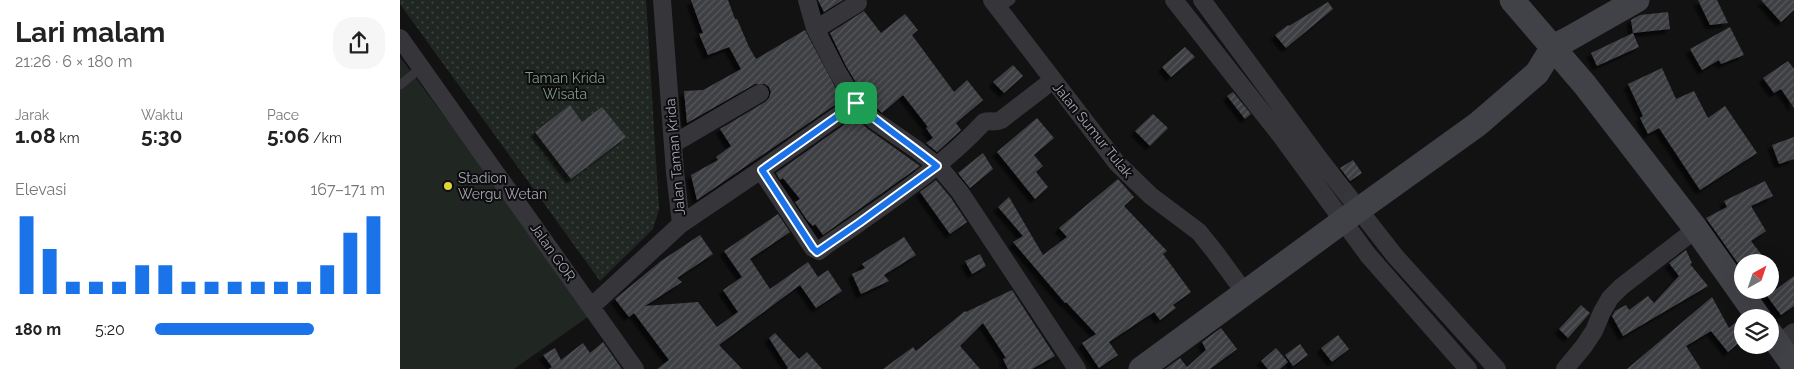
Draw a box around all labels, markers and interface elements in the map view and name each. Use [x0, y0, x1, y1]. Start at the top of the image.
text: Lari malam [15, 16, 165, 49]
button: share [333, 17, 385, 69]
text: 21:26 · 6 × 180 m [15, 52, 132, 71]
park label: Taman Krida Wisata [525, 70, 605, 102]
street label: Jalan Sumur Tulak [1050, 79, 1137, 181]
pin [835, 82, 877, 124]
icon: arrive [842, 89, 870, 117]
street label: Jalan Taman Krida [662, 98, 688, 216]
text: Jarak [15, 107, 49, 123]
text: Waktu [141, 107, 183, 123]
text: Pace [267, 107, 299, 123]
text: 1.08 [15, 123, 56, 148]
text: 5:30 [141, 123, 182, 148]
text: 5:06 [267, 123, 309, 148]
text: km [56, 130, 80, 146]
text: /km [309, 130, 342, 146]
place label: Stadion Wergu Wetan [458, 170, 547, 202]
text: Elevasi [15, 180, 67, 199]
text: 167–171 m [310, 180, 385, 199]
marker: Stadion Wergu Wetan [442, 180, 454, 192]
street label: Jalan GOR [527, 220, 579, 284]
north arrow [1734, 254, 1779, 299]
map controls [1734, 254, 1779, 354]
button: layers [1734, 309, 1779, 354]
text: 180 m [15, 320, 61, 339]
text: 5:20 [95, 320, 125, 339]

